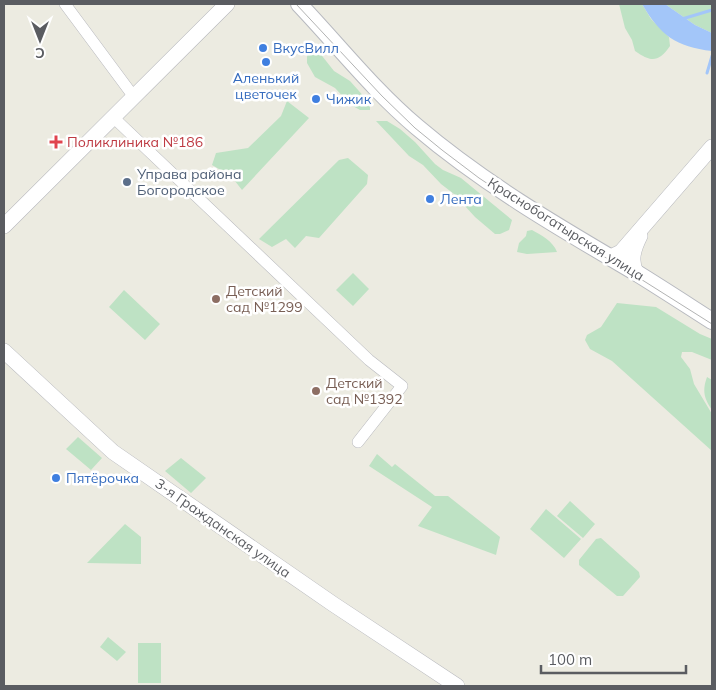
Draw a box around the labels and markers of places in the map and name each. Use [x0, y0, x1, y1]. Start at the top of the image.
place label: ВкусВилл [273, 39, 339, 57]
marker: ВкусВилл [257, 42, 269, 54]
marker: Аленький цветочек [260, 56, 272, 68]
place label: Аленький цветочек [233, 69, 299, 103]
place label: Чижик [326, 90, 372, 108]
marker: Чижик [310, 93, 322, 105]
place label: Поликлиника №186 [67, 133, 203, 151]
marker: Поликлиника №186 [49, 135, 63, 149]
place label: Управа района Богородское [136, 165, 241, 199]
marker: Управа района Богородское [121, 176, 133, 188]
place label: Лента [440, 190, 482, 208]
marker: Лента [424, 193, 436, 205]
place label: Детский сад №1299 [226, 282, 303, 316]
marker: Детский сад №1299 [210, 293, 222, 305]
place label: Детский сад №1392 [326, 374, 403, 408]
marker: Детский сад №1392 [310, 385, 322, 397]
place label: Пятёрочка [66, 469, 139, 487]
marker: Пятёрочка [50, 472, 62, 484]

